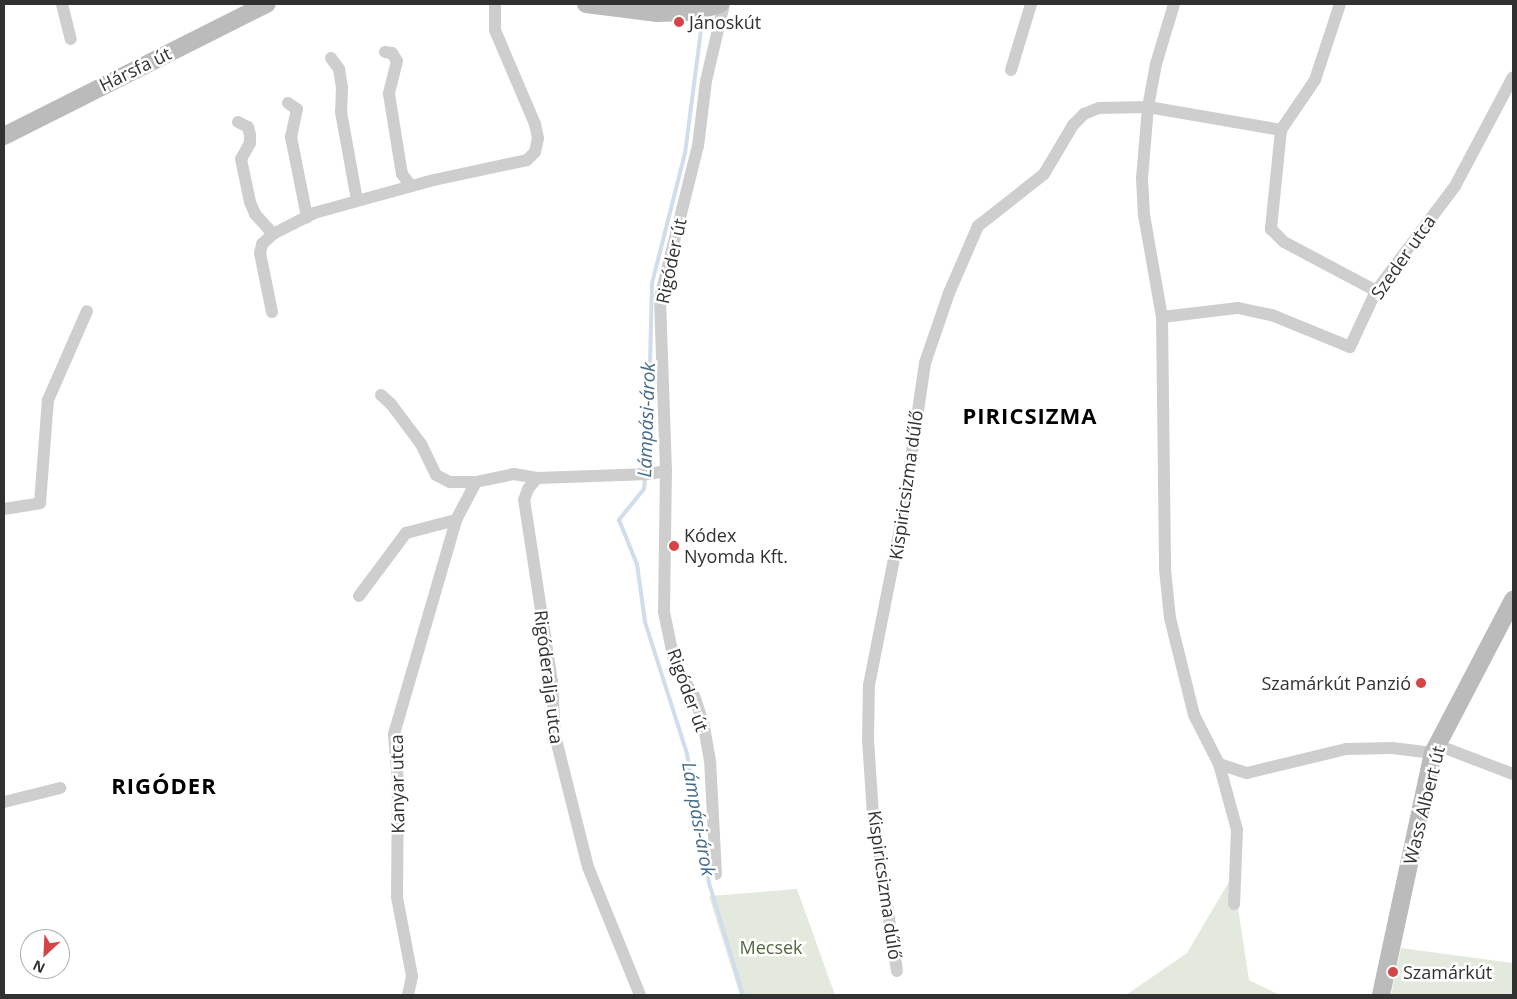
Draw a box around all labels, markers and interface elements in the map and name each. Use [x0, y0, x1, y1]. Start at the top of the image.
place label: Jánoskút [689, 11, 761, 33]
marker: Jánoskút [673, 16, 685, 28]
street label: Hársfa út [95, 42, 175, 96]
street label: Szeder utca [1366, 211, 1440, 303]
street label: Rigóder út [651, 216, 691, 306]
water label: Lámpási-árok [634, 362, 660, 478]
district label: PIRICSIZMA [961, 403, 1099, 429]
street label: Kispiricsizma dűlő [885, 409, 927, 561]
place label: Kódex Nyomda Kft. [684, 525, 788, 568]
marker: Kódex Nyomda Kft. [668, 540, 680, 552]
street label: Rigóderalja utca [530, 609, 568, 745]
street label: Rigóder út [663, 645, 713, 735]
place label: Szamárkút Panzió [1261, 672, 1411, 694]
marker: Szamárkút Panzió [1415, 677, 1427, 689]
street label: Kanyar utca [385, 734, 409, 834]
street label: Wass Albert út [1399, 743, 1449, 867]
water label: Lámpási-árok [677, 760, 719, 878]
district label: RIGÓDER [110, 773, 218, 799]
street label: Kispiricsizma dűlő [864, 809, 906, 961]
north arrow [20, 929, 70, 979]
park label: Mecsek [739, 936, 803, 958]
text: N [30, 956, 48, 978]
place label: Szamárkút [1403, 961, 1492, 983]
marker: Szamárkút [1387, 966, 1399, 978]

